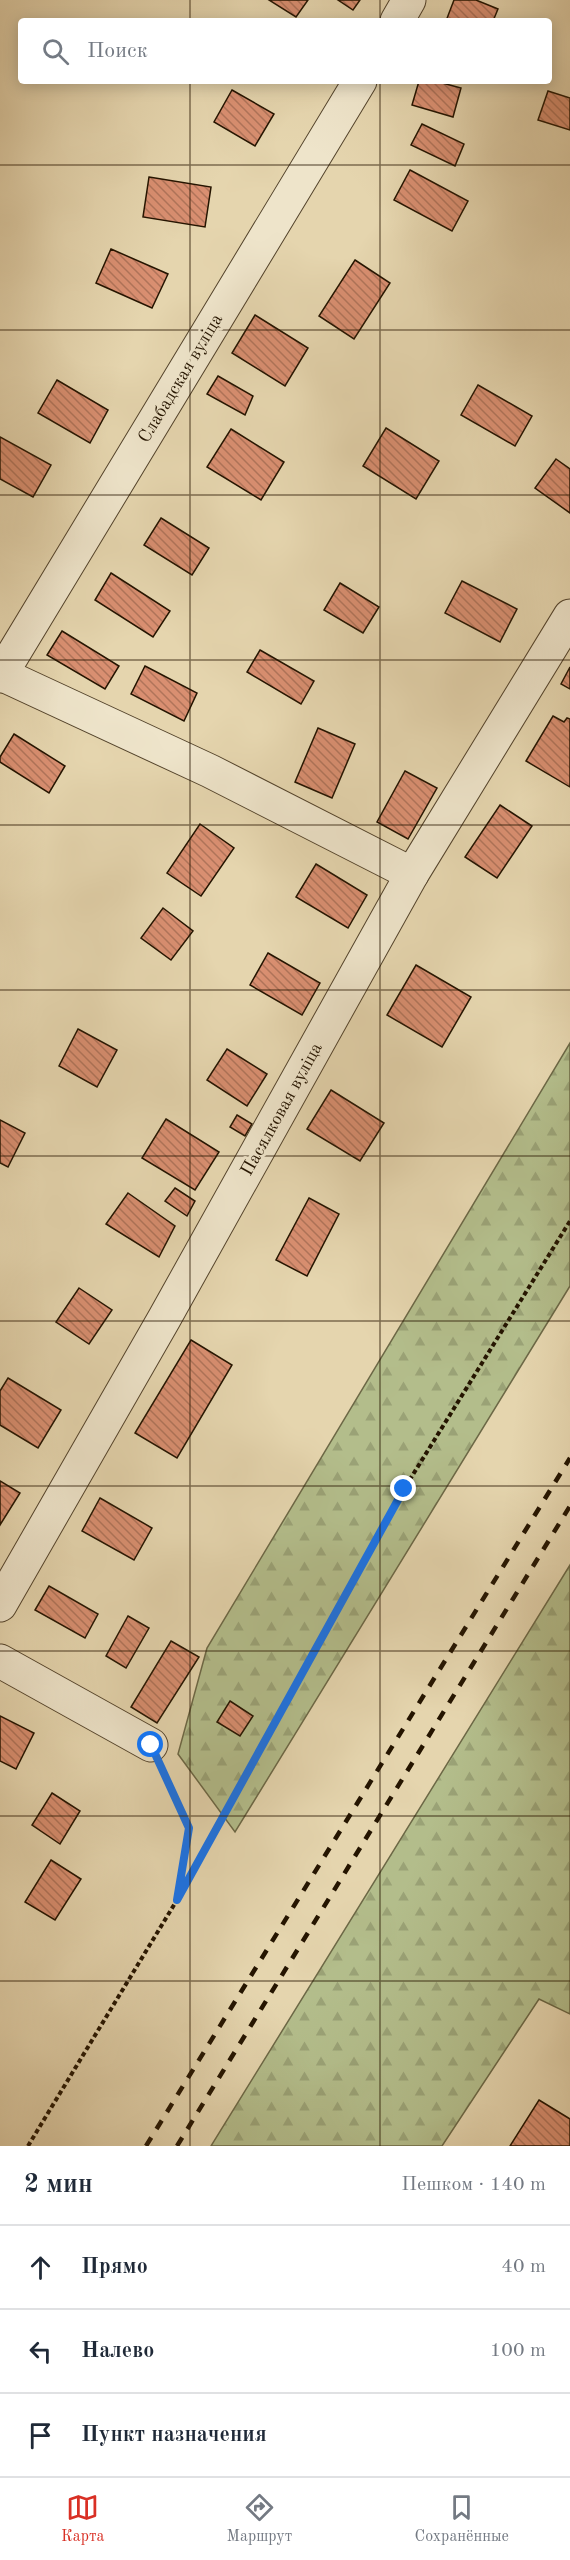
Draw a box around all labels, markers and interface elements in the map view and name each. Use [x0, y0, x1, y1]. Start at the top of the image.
search box [18, 18, 552, 84]
icon: search [39, 35, 72, 68]
text: Поиск [87, 40, 148, 62]
street label: Слабадская вуліца [135, 311, 226, 446]
street label: Пасялковая вуліца [238, 1040, 326, 1179]
route end [390, 1475, 416, 1501]
route start [137, 1731, 163, 1757]
text: 2 мин [24, 2172, 93, 2198]
text: Пешком · 140 m [401, 2175, 546, 2195]
icon: ahead [24, 2251, 57, 2284]
text: Прямо [81, 2256, 148, 2278]
text: 40 m [501, 2257, 546, 2277]
icon: left [24, 2335, 57, 2368]
text: Налево [81, 2340, 154, 2362]
text: 100 m [490, 2341, 546, 2361]
icon: arrive [24, 2419, 57, 2452]
text: Пункт назначения [81, 2424, 267, 2446]
tab: Карта [61, 2491, 104, 2547]
tab: Маршрут [227, 2491, 292, 2547]
tab: Сохранённые [415, 2491, 509, 2547]

